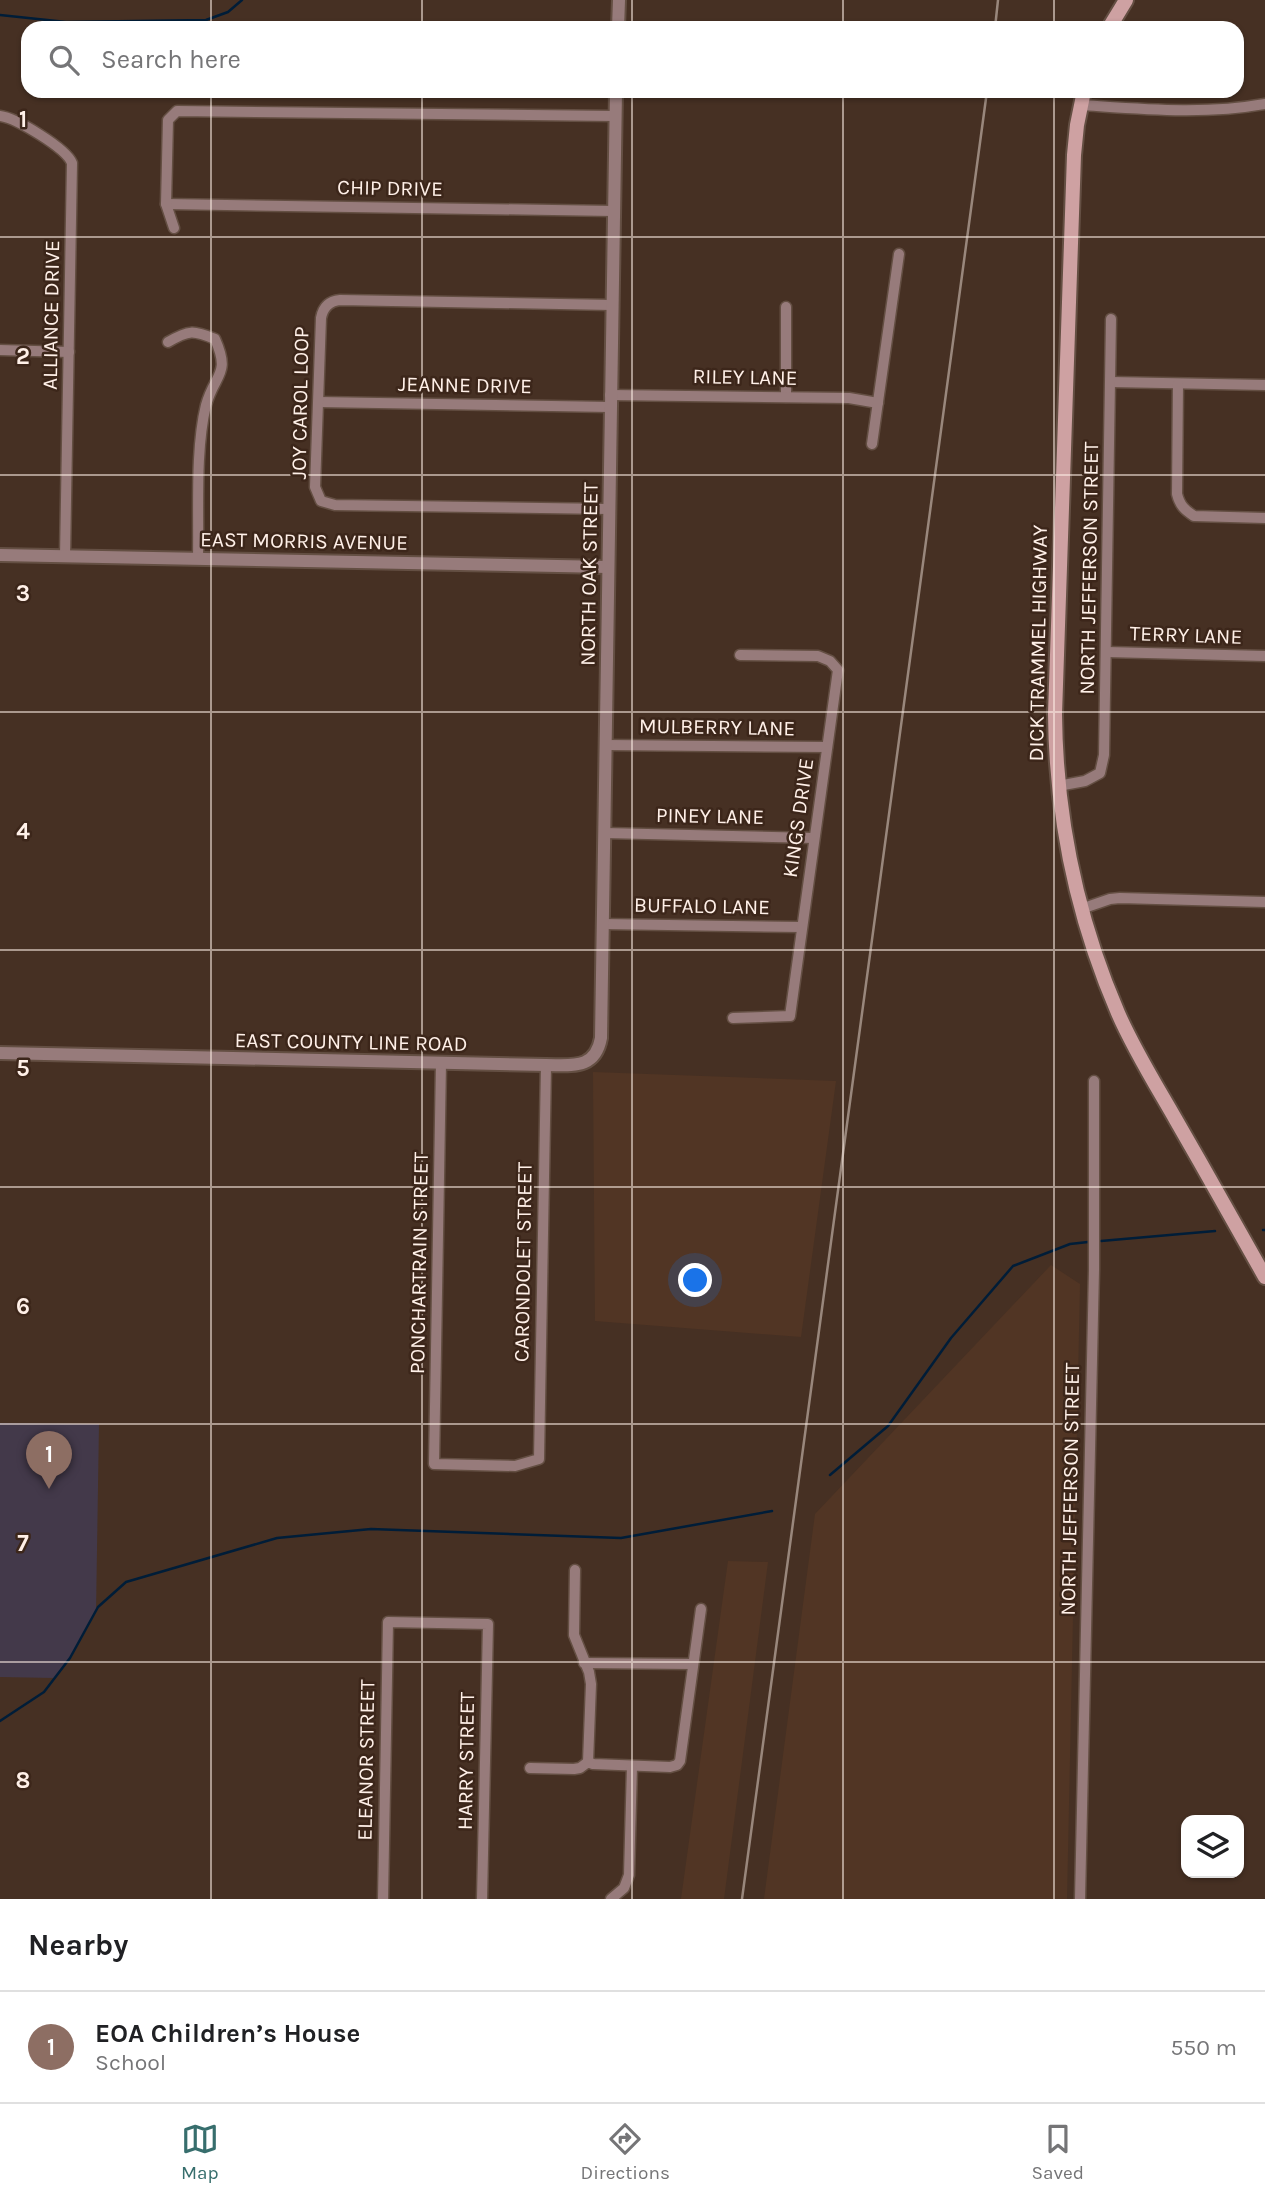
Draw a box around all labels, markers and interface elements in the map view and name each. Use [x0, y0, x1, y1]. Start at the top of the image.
search box [21, 21, 1244, 98]
icon: search [45, 41, 83, 79]
text: Search here [101, 44, 241, 75]
text: 1 [19, 106, 27, 133]
street label: CHIP DRIVE [337, 175, 443, 201]
street label: ALLIANCE DRIVE [38, 240, 64, 390]
street label: JOY CAROL LOOP [287, 326, 313, 480]
text: 2 [16, 343, 30, 370]
street label: RILEY LANE [692, 364, 798, 390]
street label: JEANNE DRIVE [398, 372, 532, 398]
street label: NORTH JEFFERSON STREET [1075, 441, 1103, 695]
street label: NORTH OAK STREET [575, 481, 603, 666]
street label: DICK TRAMMEL HIGHWAY [1024, 524, 1052, 761]
street label: EAST MORRIS AVENUE [200, 527, 408, 555]
text: 3 [16, 580, 30, 607]
street label: TERRY LANE [1129, 621, 1243, 649]
street label: MULBERRY LANE [639, 714, 795, 740]
street label: KINGS DRIVE [778, 757, 818, 879]
street label: PINEY LANE [656, 803, 764, 829]
text: 4 [16, 818, 30, 845]
street label: BUFFALO LANE [634, 893, 770, 919]
street label: EAST COUNTY LINE ROAD [234, 1028, 468, 1056]
text: 5 [16, 1055, 30, 1082]
street label: PONCHARTRAIN STREET [405, 1151, 433, 1374]
street label: CARONDOLET STREET [509, 1161, 537, 1362]
your location [678, 1263, 712, 1297]
text: 6 [16, 1293, 30, 1320]
street label: NORTH JEFFERSON STREET [1056, 1362, 1084, 1616]
pin: 1 [26, 1431, 72, 1489]
text: 7 [17, 1530, 29, 1557]
street label: ELEANOR STREET [353, 1679, 379, 1841]
street label: HARRY STREET [453, 1691, 479, 1830]
text: 8 [16, 1767, 30, 1794]
map controls [1181, 1815, 1244, 1878]
button: layers [1181, 1815, 1244, 1878]
text: Nearby [28, 1927, 128, 1963]
text: EOA Children’s House [95, 2018, 360, 2049]
text: 1 [47, 2034, 55, 2061]
text: 550 m [1170, 2034, 1237, 2061]
text: School [95, 2049, 166, 2076]
tab: Map [181, 2120, 219, 2184]
tab: Directions [581, 2120, 670, 2184]
tab: Saved [1032, 2120, 1084, 2184]

